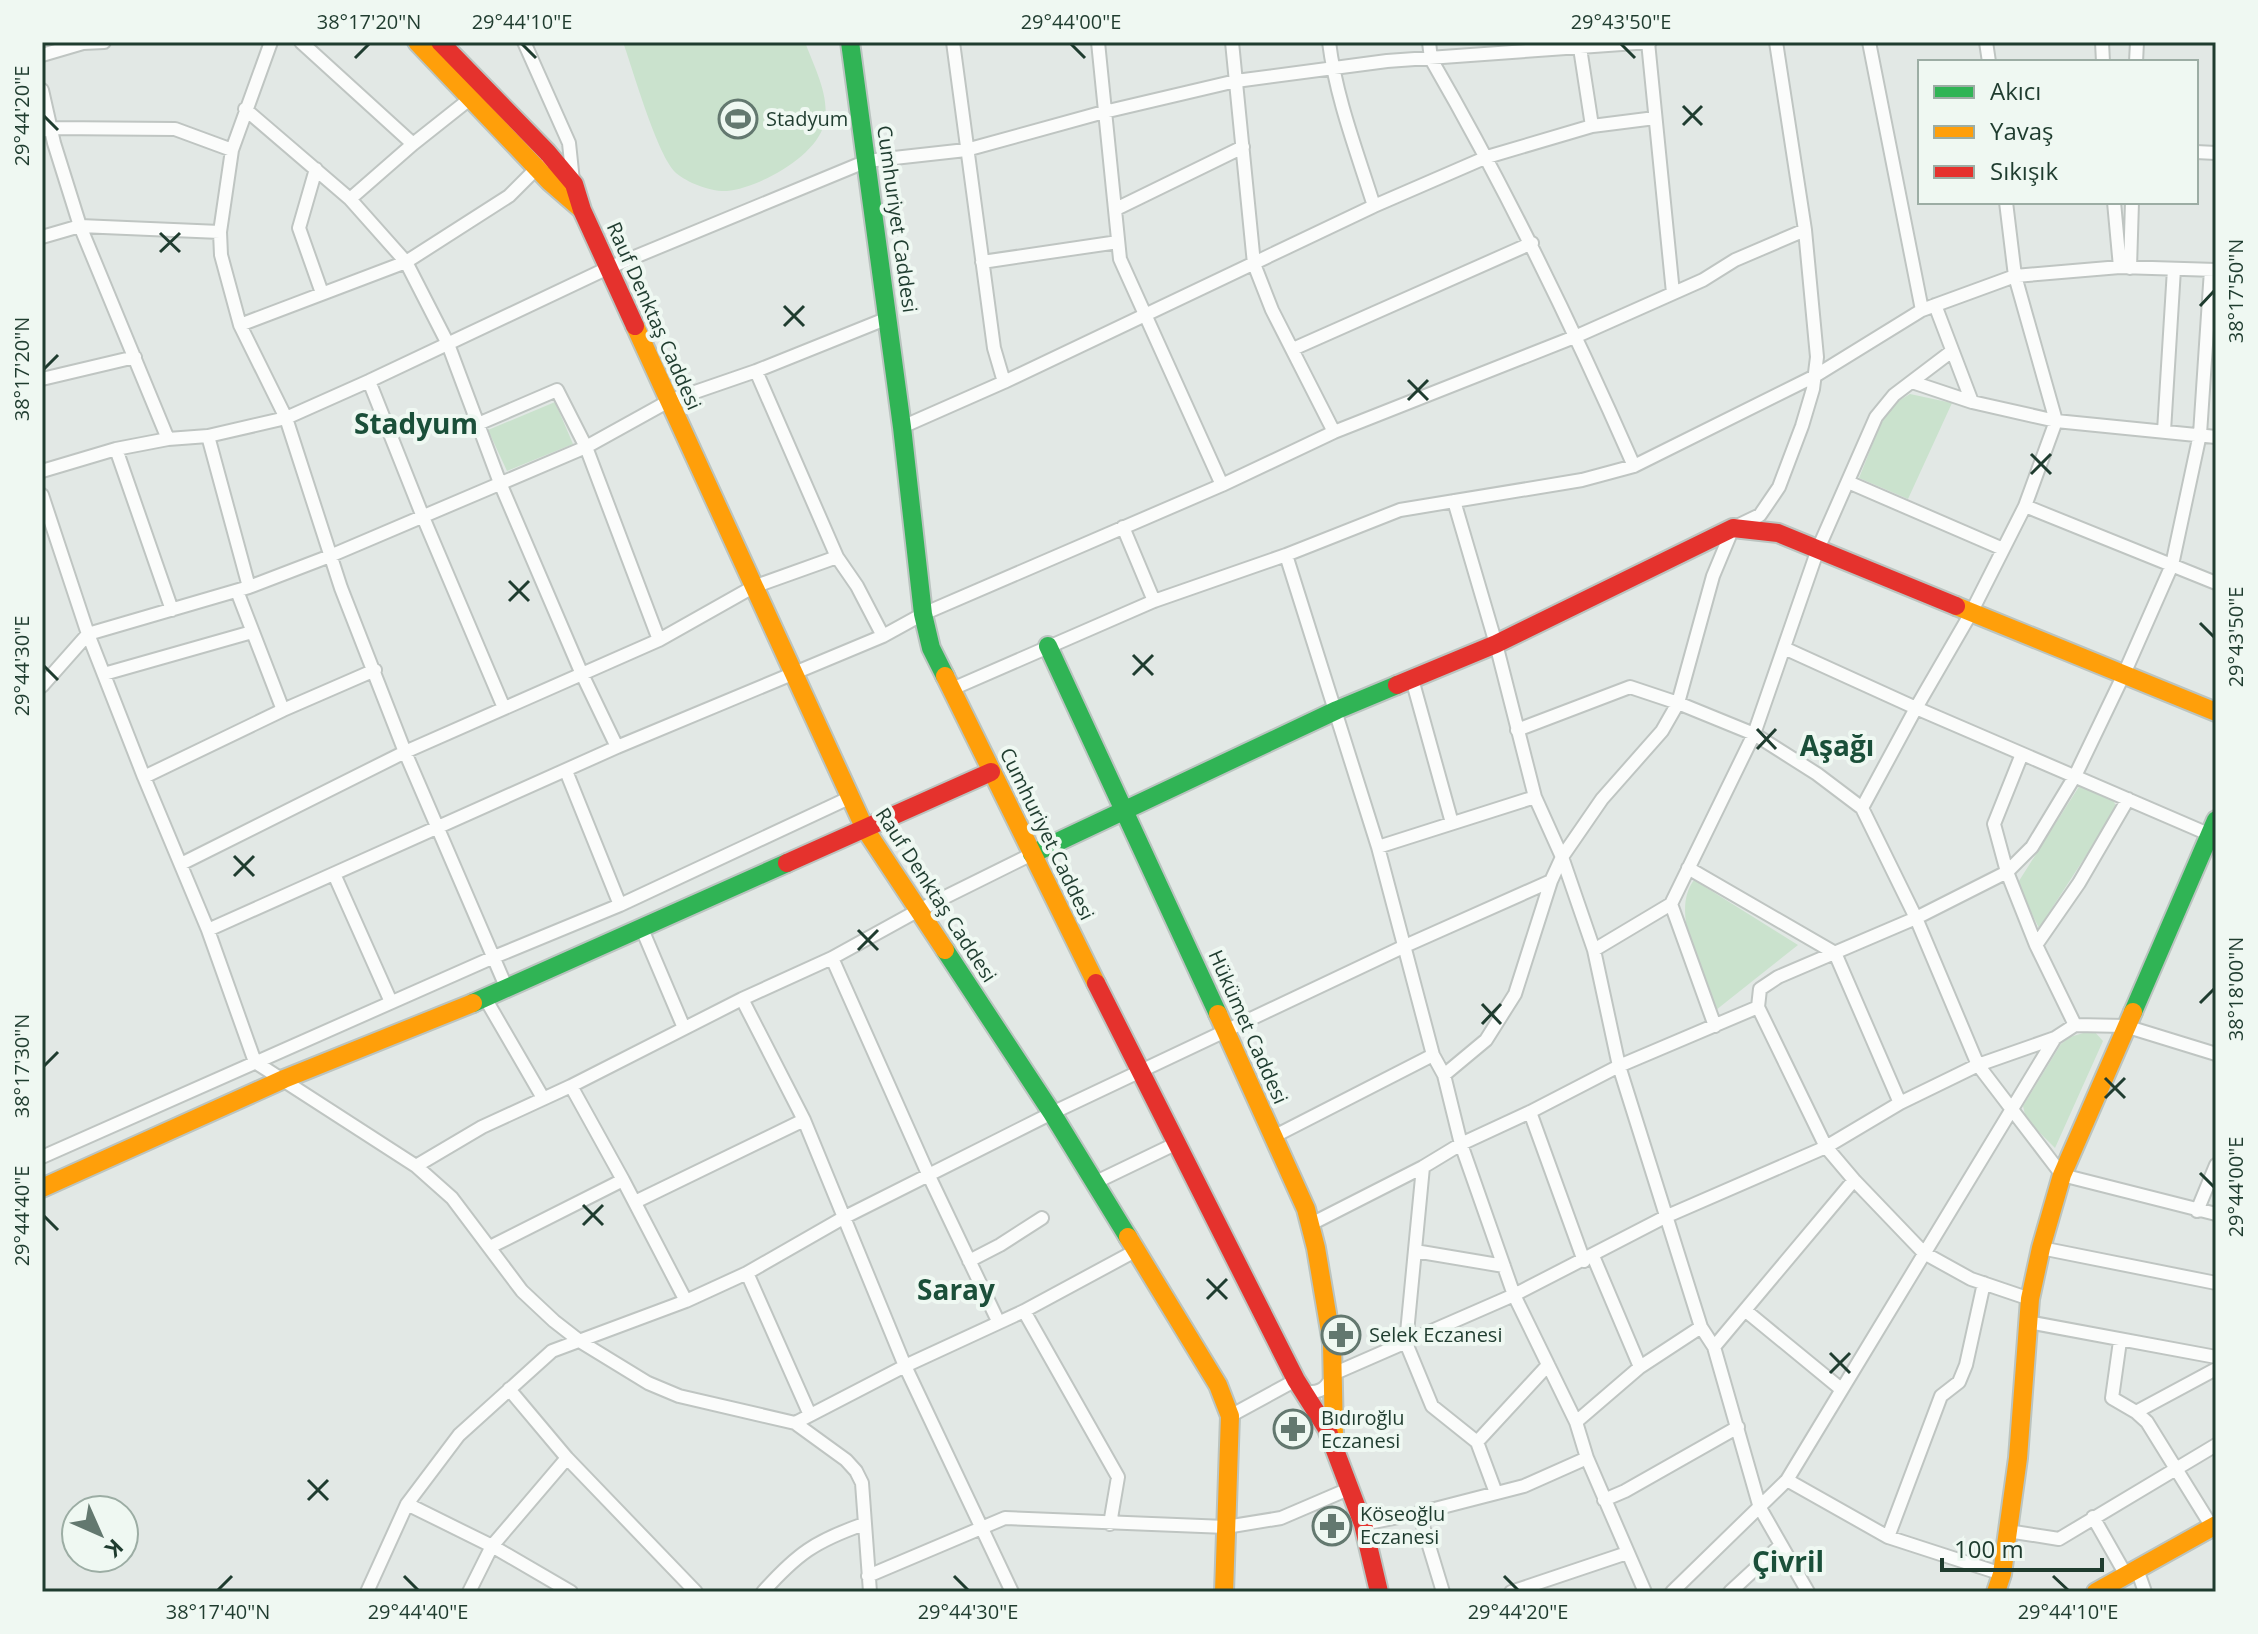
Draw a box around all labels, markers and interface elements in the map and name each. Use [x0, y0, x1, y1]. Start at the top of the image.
text: 38°17'20"N [317, 8, 421, 35]
text: 29°44'10"E [472, 8, 572, 35]
text: 29°44'00"E [1021, 8, 1121, 35]
text: 29°43'50"E [1571, 8, 1671, 35]
legend [1918, 60, 2198, 204]
text: 29°44'20"E [8, 66, 35, 166]
text: Akıcı [1990, 74, 2041, 107]
sports icon: Stadyum [717, 98, 759, 140]
place label: Stadyum [766, 105, 848, 132]
text: Yavaş [1990, 114, 2054, 147]
street label: Cumhuriyet Caddesi [871, 124, 924, 314]
text: Sıkışık [1990, 154, 2058, 187]
street label: Rauf Denktaş Caddesi [601, 218, 708, 414]
text: 38°17'50"N [2222, 239, 2249, 343]
text: 38°17'20"N [8, 317, 35, 421]
district label: Stadyum [354, 404, 478, 442]
text: 29°43'50"E [2222, 587, 2249, 687]
text: 29°44'30"E [8, 616, 35, 716]
district label: Aşağı [1800, 726, 1874, 764]
street label: Cumhuriyet Caddesi [994, 743, 1101, 925]
street label: Rauf Denktaş Caddesi [870, 802, 1003, 987]
text: 38°18'00"N [2222, 937, 2249, 1041]
street label: Hükümet Caddesi [1202, 946, 1295, 1108]
text: 38°17'30"N [8, 1014, 35, 1118]
text: 29°44'00"E [2222, 1137, 2249, 1237]
text: 29°44'40"E [8, 1166, 35, 1266]
district label: Saray [917, 1270, 995, 1308]
pharmacy icon: Selek Eczanesi [1320, 1314, 1362, 1356]
place label: Selek Eczanesi [1369, 1321, 1502, 1348]
place label: Bıdıroğlu Eczanesi [1321, 1404, 1405, 1454]
pharmacy icon: Bıdıroğlu Eczanesi [1272, 1408, 1314, 1450]
north arrow [60, 1494, 140, 1574]
place label: Köseoğlu Eczanesi [1360, 1500, 1445, 1550]
pharmacy icon: Köseoğlu Eczanesi [1311, 1505, 1353, 1547]
scale bar [1942, 1522, 2102, 1572]
text: 100 m [1954, 1532, 2024, 1565]
text: K [99, 1533, 131, 1565]
district label: Çivril [1752, 1542, 1824, 1580]
text: 38°17'40"N [166, 1598, 270, 1625]
text: 29°44'40"E [368, 1598, 468, 1625]
text: 29°44'30"E [918, 1598, 1018, 1625]
text: 29°44'20"E [1468, 1598, 1568, 1625]
text: 29°44'10"E [2018, 1598, 2118, 1625]

